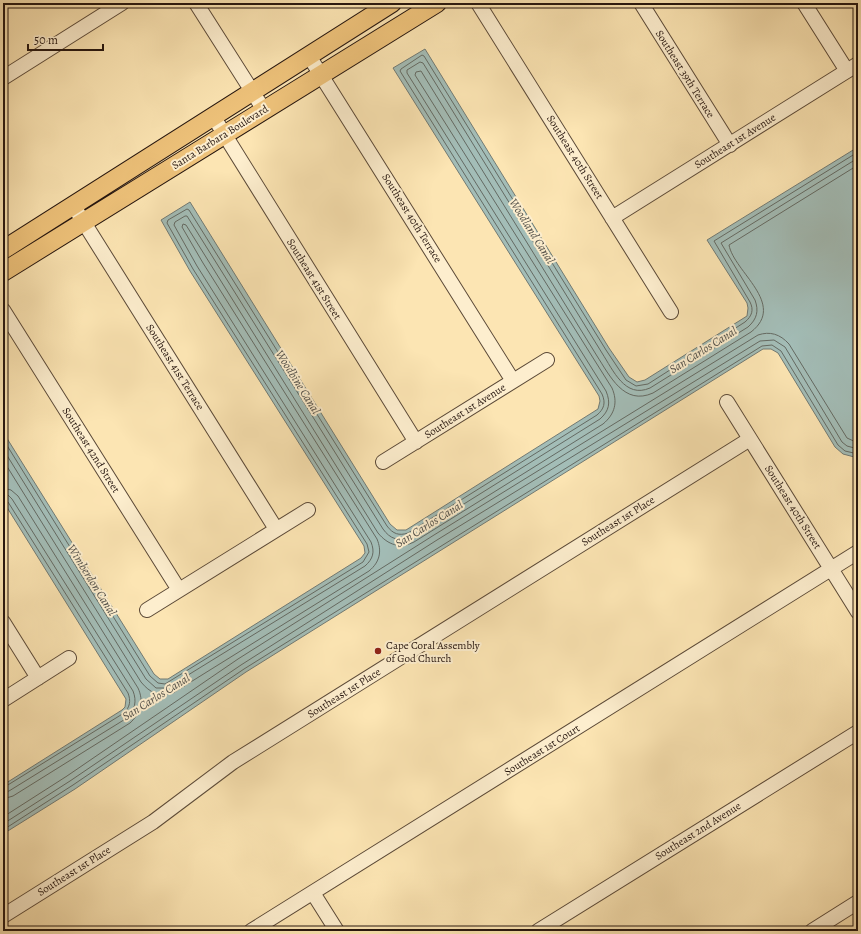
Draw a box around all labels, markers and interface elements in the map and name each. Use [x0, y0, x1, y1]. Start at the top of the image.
scale bar [28, 26, 103, 52]
street label: Southeast 39th Terrace [652, 27, 718, 121]
text: 50 m [34, 32, 58, 48]
street label: Santa Barbara Boulevard [169, 101, 271, 173]
street label: Southeast 1st Avenue [691, 110, 779, 172]
street label: Southeast 40th Street [543, 112, 607, 202]
street label: Southeast 40th Terrace [378, 171, 446, 265]
water label: Woodland Canal [506, 195, 558, 267]
street label: Southeast 41st Street [283, 236, 345, 323]
street label: Southeast 41st Terrace [142, 321, 208, 413]
water label: San Carlos Canal [666, 323, 740, 377]
water label: Woodbine Canal [272, 347, 324, 417]
street label: Southeast 1st Avenue [421, 380, 509, 442]
street label: Southeast 42nd Street [59, 404, 124, 496]
street label: Southeast 40th Street [761, 462, 825, 552]
street label: Southeast 1st Place [578, 492, 658, 550]
water label: San Carlos Canal [392, 497, 466, 551]
water label: Wimberdon Canal [64, 541, 120, 619]
place label: Cape Coral Assembly of God Church [386, 638, 480, 666]
marker: Cape Coral Assembly of God Church [373, 646, 383, 656]
street label: Southeast 1st Place [304, 664, 384, 722]
water label: San Carlos Canal [119, 670, 193, 724]
street label: Southeast 1st Court [501, 720, 583, 779]
street label: Southeast 2nd Avenue [652, 798, 744, 864]
street label: Southeast 1st Place [34, 842, 114, 900]

